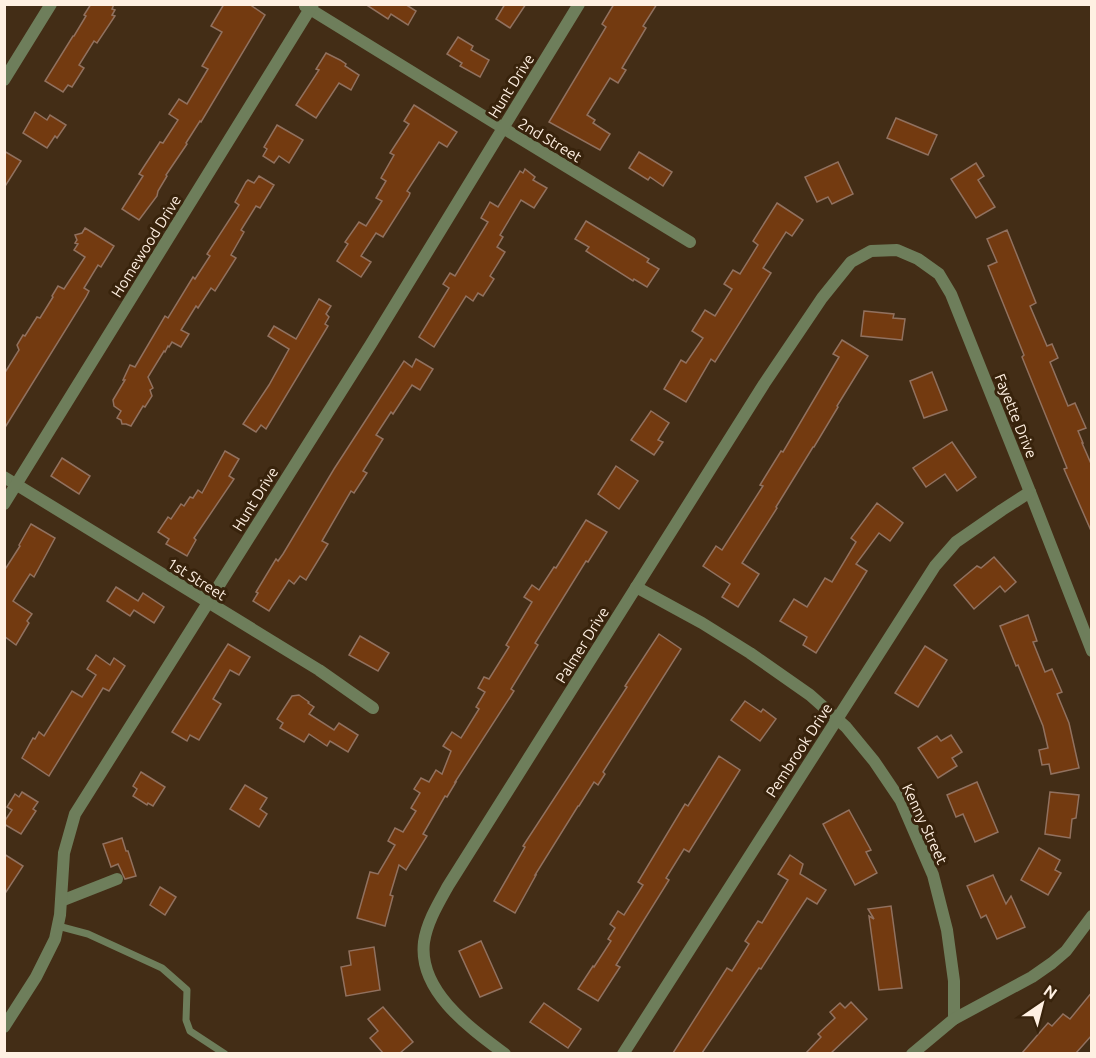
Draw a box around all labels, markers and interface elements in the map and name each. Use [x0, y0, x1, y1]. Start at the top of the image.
street label: Hunt Drive [485, 51, 537, 121]
street label: 2nd Street [515, 114, 585, 166]
street label: Homewood Drive [108, 192, 184, 300]
street label: Fayette Drive [991, 371, 1041, 461]
street label: Hunt Drive [229, 464, 281, 534]
street label: 1st Street [164, 554, 230, 604]
street label: Palmer Drive [552, 604, 612, 686]
street label: Pembrook Drive [762, 700, 836, 800]
street label: Kenny Street [899, 781, 951, 867]
north arrow [1012, 974, 1072, 1034]
text: N [1041, 981, 1061, 1003]

